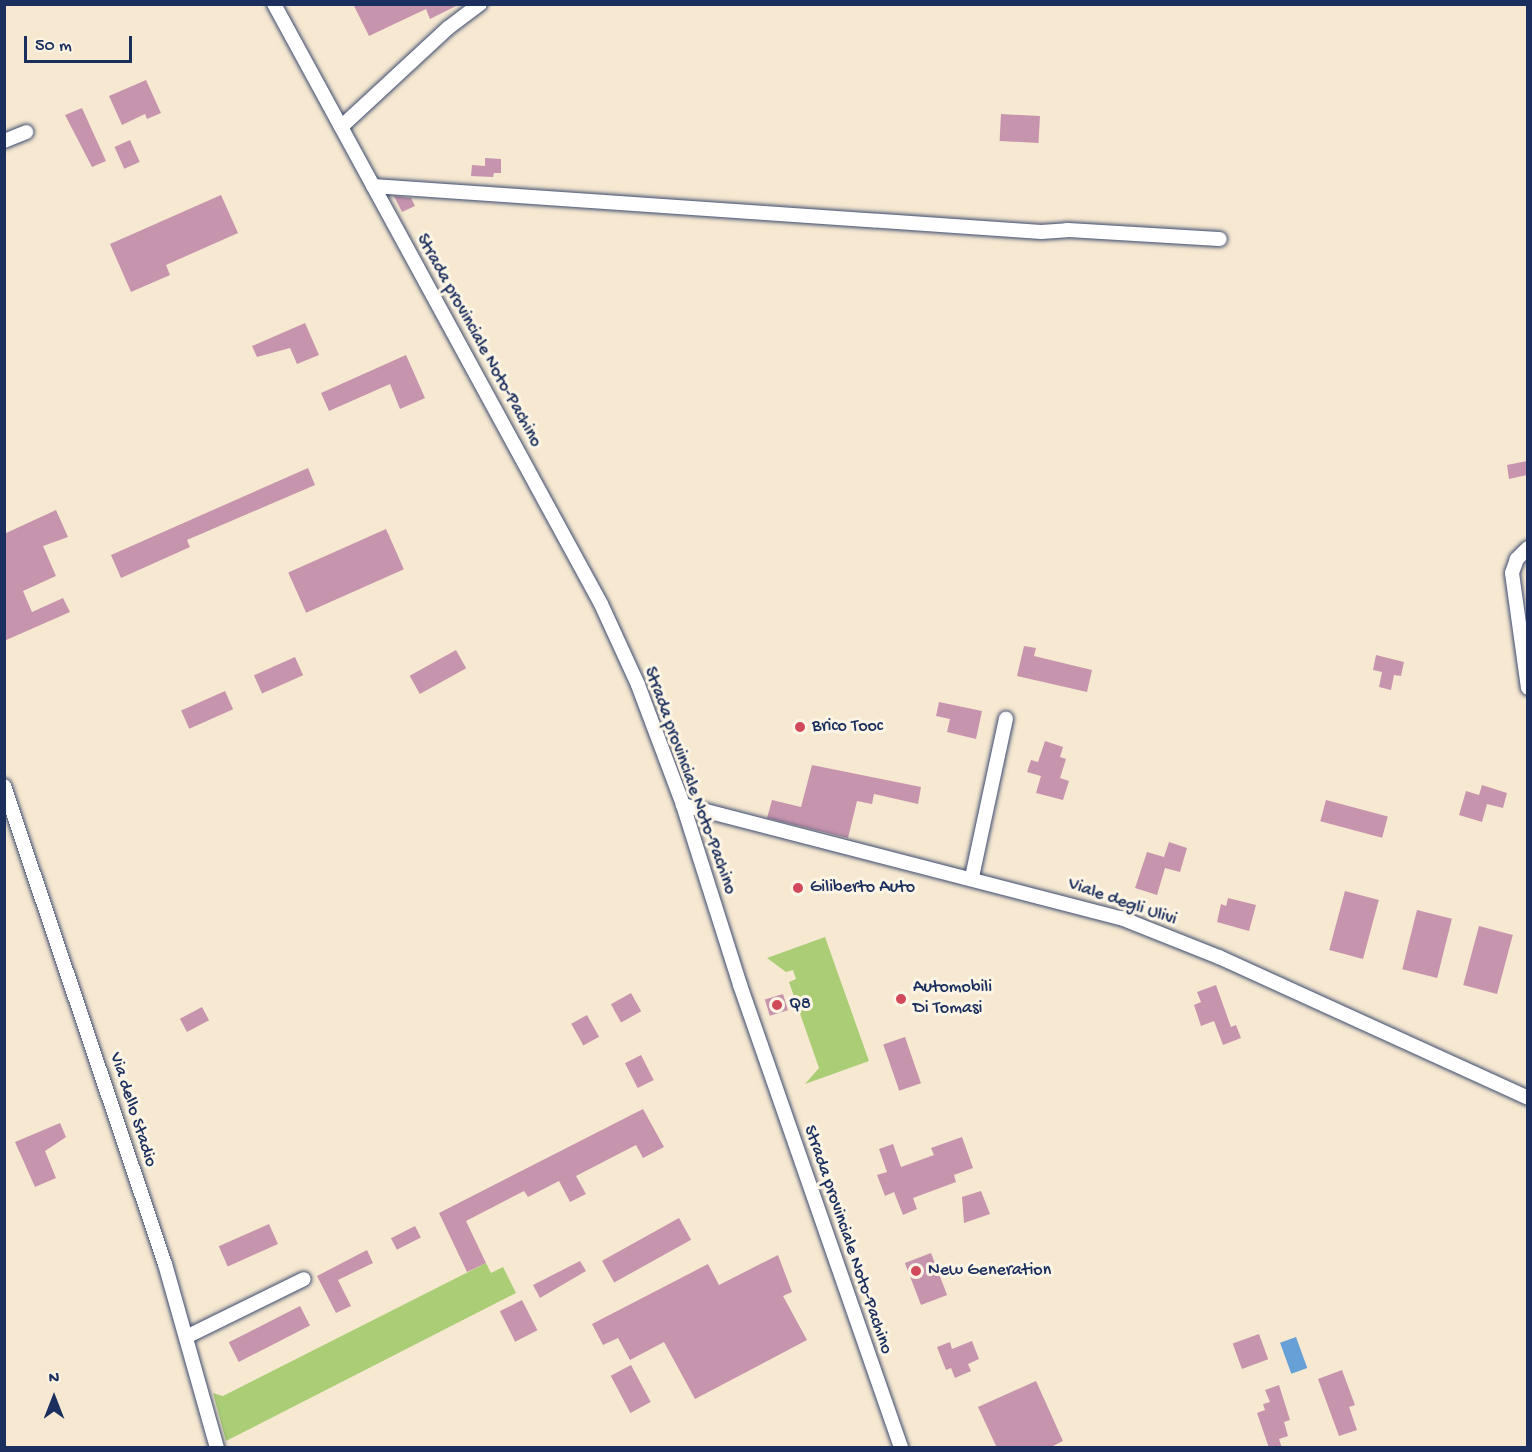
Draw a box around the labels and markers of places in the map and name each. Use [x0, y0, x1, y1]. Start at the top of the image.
place label: Brico Tooc [812, 716, 883, 738]
marker: Brico Tooc [793, 720, 807, 734]
place label: Giliberto Auto [810, 877, 915, 899]
marker: Giliberto Auto [791, 881, 805, 895]
place label: Automobili Di Tomasi [913, 978, 992, 1020]
marker: Automobili Di Tomasi [894, 992, 908, 1006]
place label: Q8 [789, 994, 811, 1016]
marker: Q8 [770, 998, 784, 1012]
place label: New Generation [928, 1260, 1051, 1282]
marker: New Generation [909, 1264, 923, 1278]

